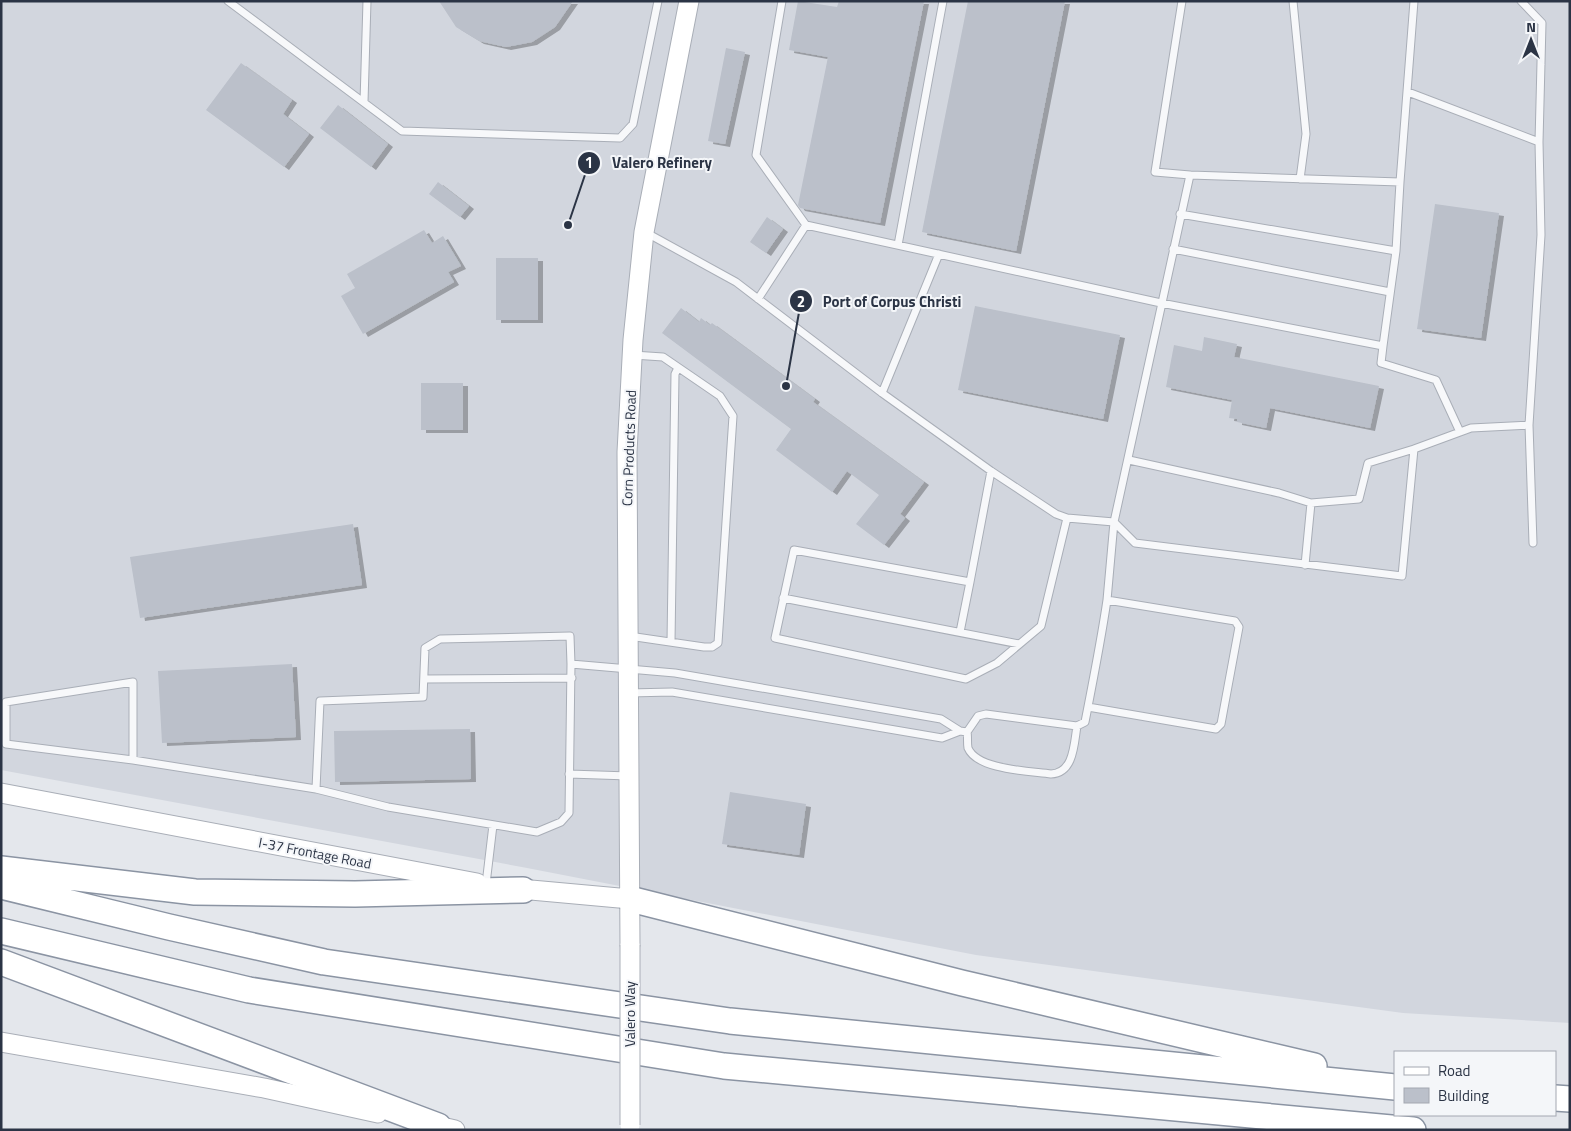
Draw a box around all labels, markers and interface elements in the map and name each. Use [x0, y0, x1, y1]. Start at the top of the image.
north arrow [1506, 15, 1556, 65]
text: N [1526, 16, 1536, 37]
callout: Valero Refinery [577, 148, 722, 178]
text: 1 [585, 151, 593, 174]
text: Valero Refinery [612, 151, 712, 174]
callout: Port of Corpus Christi [788, 286, 972, 316]
text: 2 [797, 290, 805, 313]
text: Port of Corpus Christi [823, 290, 961, 313]
street label: Corn Products Road [616, 389, 641, 507]
street label: I-37 Frontage Road [257, 831, 373, 874]
street label: Valero Way [619, 981, 640, 1047]
legend [1394, 1051, 1556, 1116]
text: Road [1438, 1059, 1470, 1082]
text: Building [1438, 1084, 1489, 1107]

